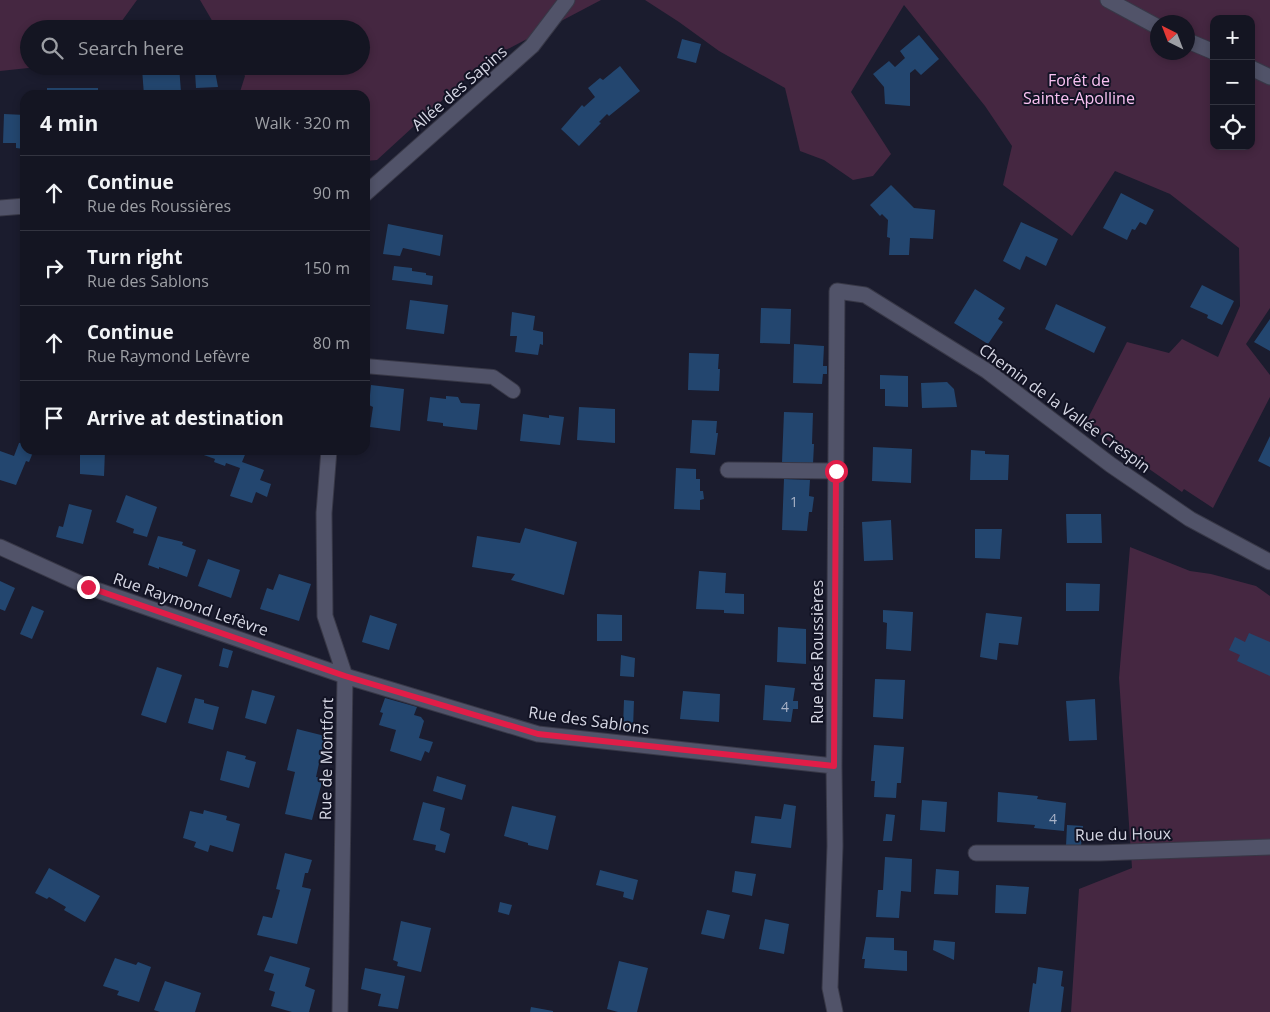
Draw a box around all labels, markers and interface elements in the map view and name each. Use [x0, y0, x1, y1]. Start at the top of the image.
north arrow [1150, 15, 1195, 60]
map controls [1210, 15, 1255, 150]
button: + [1210, 15, 1255, 60]
search box [20, 20, 370, 75]
icon: search [38, 34, 66, 62]
text: Search here [78, 35, 184, 61]
street label: Allée des Sapins [407, 40, 511, 136]
button: − [1210, 60, 1255, 105]
park label: Forêt de Sainte-Apolline [1023, 69, 1135, 109]
button: locate [1210, 105, 1255, 150]
text: 4 min [40, 109, 98, 137]
text: Walk · 320 m [255, 112, 350, 134]
text: Continue [87, 169, 174, 195]
icon: ahead [40, 179, 68, 207]
text: 90 m [313, 182, 350, 204]
text: Rue des Roussières [87, 195, 231, 217]
text: Turn right [87, 244, 182, 270]
icon: right [40, 254, 68, 282]
text: 150 m [304, 257, 350, 279]
text: Rue des Sablons [87, 270, 209, 292]
text: Continue [87, 319, 174, 345]
icon: ahead [40, 329, 68, 357]
text: 80 m [313, 332, 350, 354]
street label: Chemin de la Vallée Crespin [975, 338, 1155, 478]
text: Rue Raymond Lefèvre [87, 345, 250, 367]
icon: arrive [40, 404, 68, 432]
text: Arrive at destination [87, 405, 284, 431]
route start [825, 460, 848, 483]
house number: 1 [790, 492, 798, 511]
street label: Rue Raymond Lefèvre [110, 567, 272, 641]
route end [77, 576, 100, 599]
street label: Rue des Roussières [806, 580, 828, 724]
street label: Rue de Montfort [314, 697, 338, 820]
house number: 4 [781, 697, 789, 716]
street label: Rue des Sablons [527, 701, 651, 739]
house number: 4 [1049, 809, 1057, 828]
street label: Rue du Houx [1075, 822, 1172, 846]

